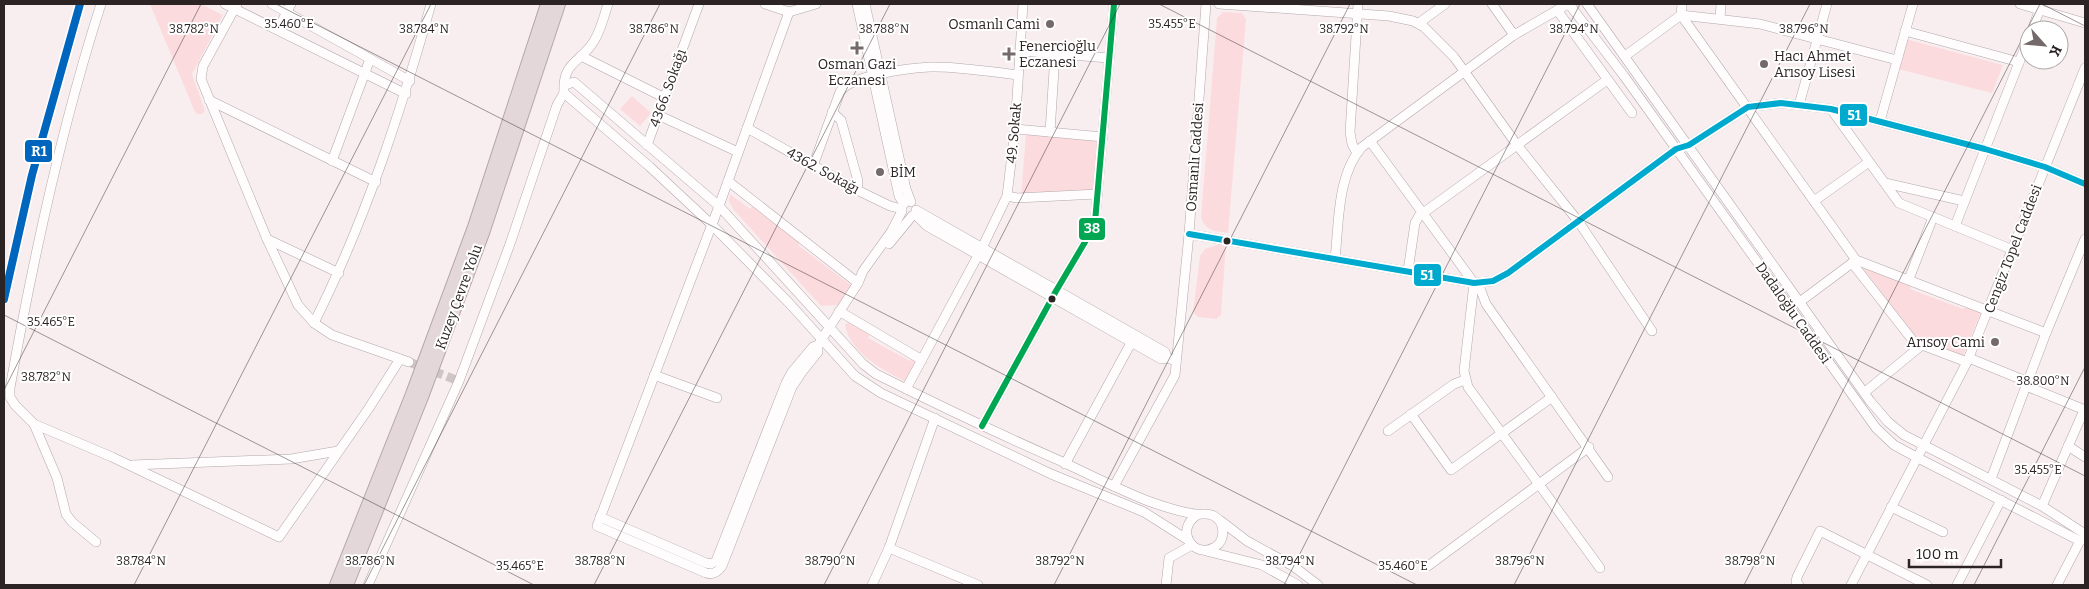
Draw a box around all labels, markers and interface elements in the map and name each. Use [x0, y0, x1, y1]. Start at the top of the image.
place label: Osmanlı Cami [948, 16, 1040, 33]
text: 35.460°E [264, 17, 314, 31]
text: 35.455°E [1148, 17, 1196, 31]
marker: Osmanlı Cami [1044, 18, 1056, 30]
north arrow [2019, 20, 2069, 70]
text: 38.782°N [169, 22, 219, 36]
text: 38.784°N [399, 22, 449, 36]
text: 38.786°N [629, 22, 679, 36]
text: 38.788°N [859, 22, 910, 36]
text: 38.792°N [1319, 22, 1369, 36]
text: 38.794°N [1549, 22, 1599, 36]
text: 38.796°N [1779, 22, 1829, 36]
place label: Fenercioğlu Eczanesi [1019, 38, 1096, 71]
marker: Osman Gazi Eczanesi [851, 42, 863, 54]
text: K [2045, 42, 2065, 59]
street label: 4366. Sokağı [646, 47, 690, 129]
marker: Fenercioğlu Eczanesi [1003, 48, 1015, 60]
place label: Hacı Ahmet Arısoy Lisesi [1774, 48, 1855, 81]
place label: Osman Gazi Eczanesi [818, 56, 896, 89]
marker: Hacı Ahmet Arısoy Lisesi [1758, 58, 1770, 70]
street label: 49. Sokak [1003, 102, 1025, 164]
street label: Osmanlı Caddesi [1183, 102, 1207, 212]
line badge: 51 [1839, 103, 1868, 127]
text: 51 [1847, 107, 1861, 124]
line badge: R1 [24, 139, 53, 163]
text: R1 [31, 143, 47, 160]
street label: 4362. Sokağı [784, 144, 862, 198]
place label: BİM [890, 164, 916, 181]
marker: BİM [874, 166, 886, 178]
street label: Cengiz Topel Caddesi [1981, 182, 2045, 316]
line badge: 38 [1078, 217, 1106, 241]
text: 38 [1084, 220, 1100, 237]
unlabelled marker [1222, 236, 1232, 246]
street label: Kuzey Çevre Yolu [432, 242, 486, 352]
street label: Dadaloğlu Caddesi [1752, 259, 1834, 367]
line badge: 51 [1413, 263, 1442, 287]
text: 51 [1420, 267, 1434, 284]
unlabelled marker [1047, 294, 1057, 304]
text: 35.465°E [27, 315, 75, 329]
place label: Arısoy Cami [1907, 334, 1985, 351]
marker: Arısoy Cami [1989, 336, 2001, 348]
text: 38.782°N [21, 370, 71, 384]
text: 38.800°N [2016, 374, 2070, 388]
text: 35.455°E [2014, 463, 2062, 477]
scale bar [1909, 536, 2002, 568]
text: 100 m [1916, 545, 1959, 563]
text: 38.784°N [116, 554, 166, 568]
text: 38.786°N [345, 554, 395, 568]
text: 38.788°N [575, 554, 626, 568]
text: 38.790°N [805, 554, 856, 568]
text: 38.792°N [1035, 554, 1085, 568]
text: 38.794°N [1265, 554, 1315, 568]
text: 38.796°N [1495, 554, 1545, 568]
text: 38.798°N [1725, 554, 1776, 568]
text: 35.465°E [496, 559, 544, 573]
text: 35.460°E [1378, 559, 1428, 573]

